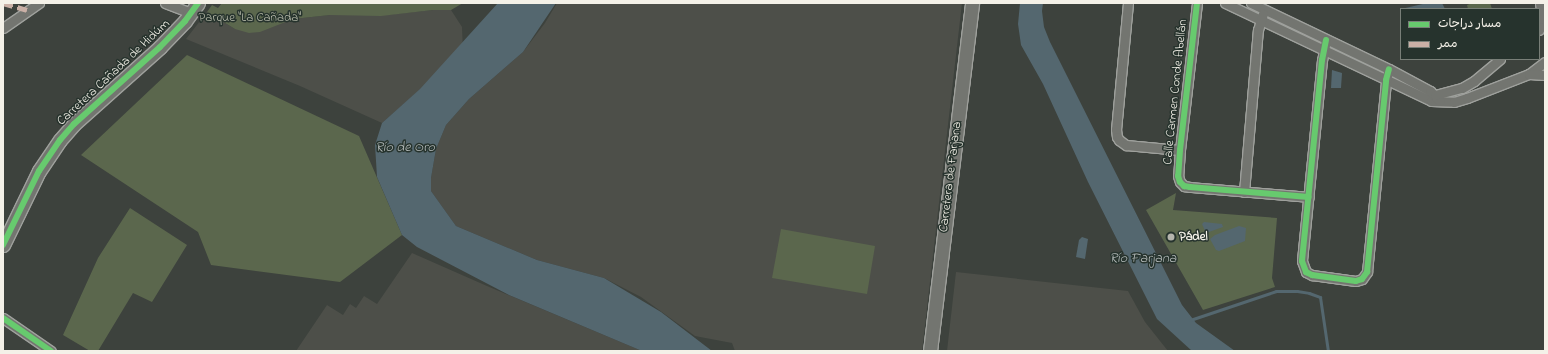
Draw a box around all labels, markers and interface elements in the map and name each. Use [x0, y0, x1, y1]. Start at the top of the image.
legend [1400, 8, 1540, 60]
park label: Parque "La Cañada" [199, 10, 301, 26]
text: مسار دراجات [1438, 15, 1501, 33]
street label: Carretera Cañada de Hidúm [54, 17, 174, 129]
street label: Calle Carmen Conde Abellán [1161, 19, 1191, 165]
text: ممر [1438, 35, 1457, 53]
street label: Carretera de Farjana [936, 121, 966, 233]
water label: Río de Oro [375, 140, 435, 156]
place label: Pádel [1179, 229, 1208, 245]
marker: Pádel [1166, 232, 1176, 242]
water label: Río Farjana [1110, 251, 1176, 267]

